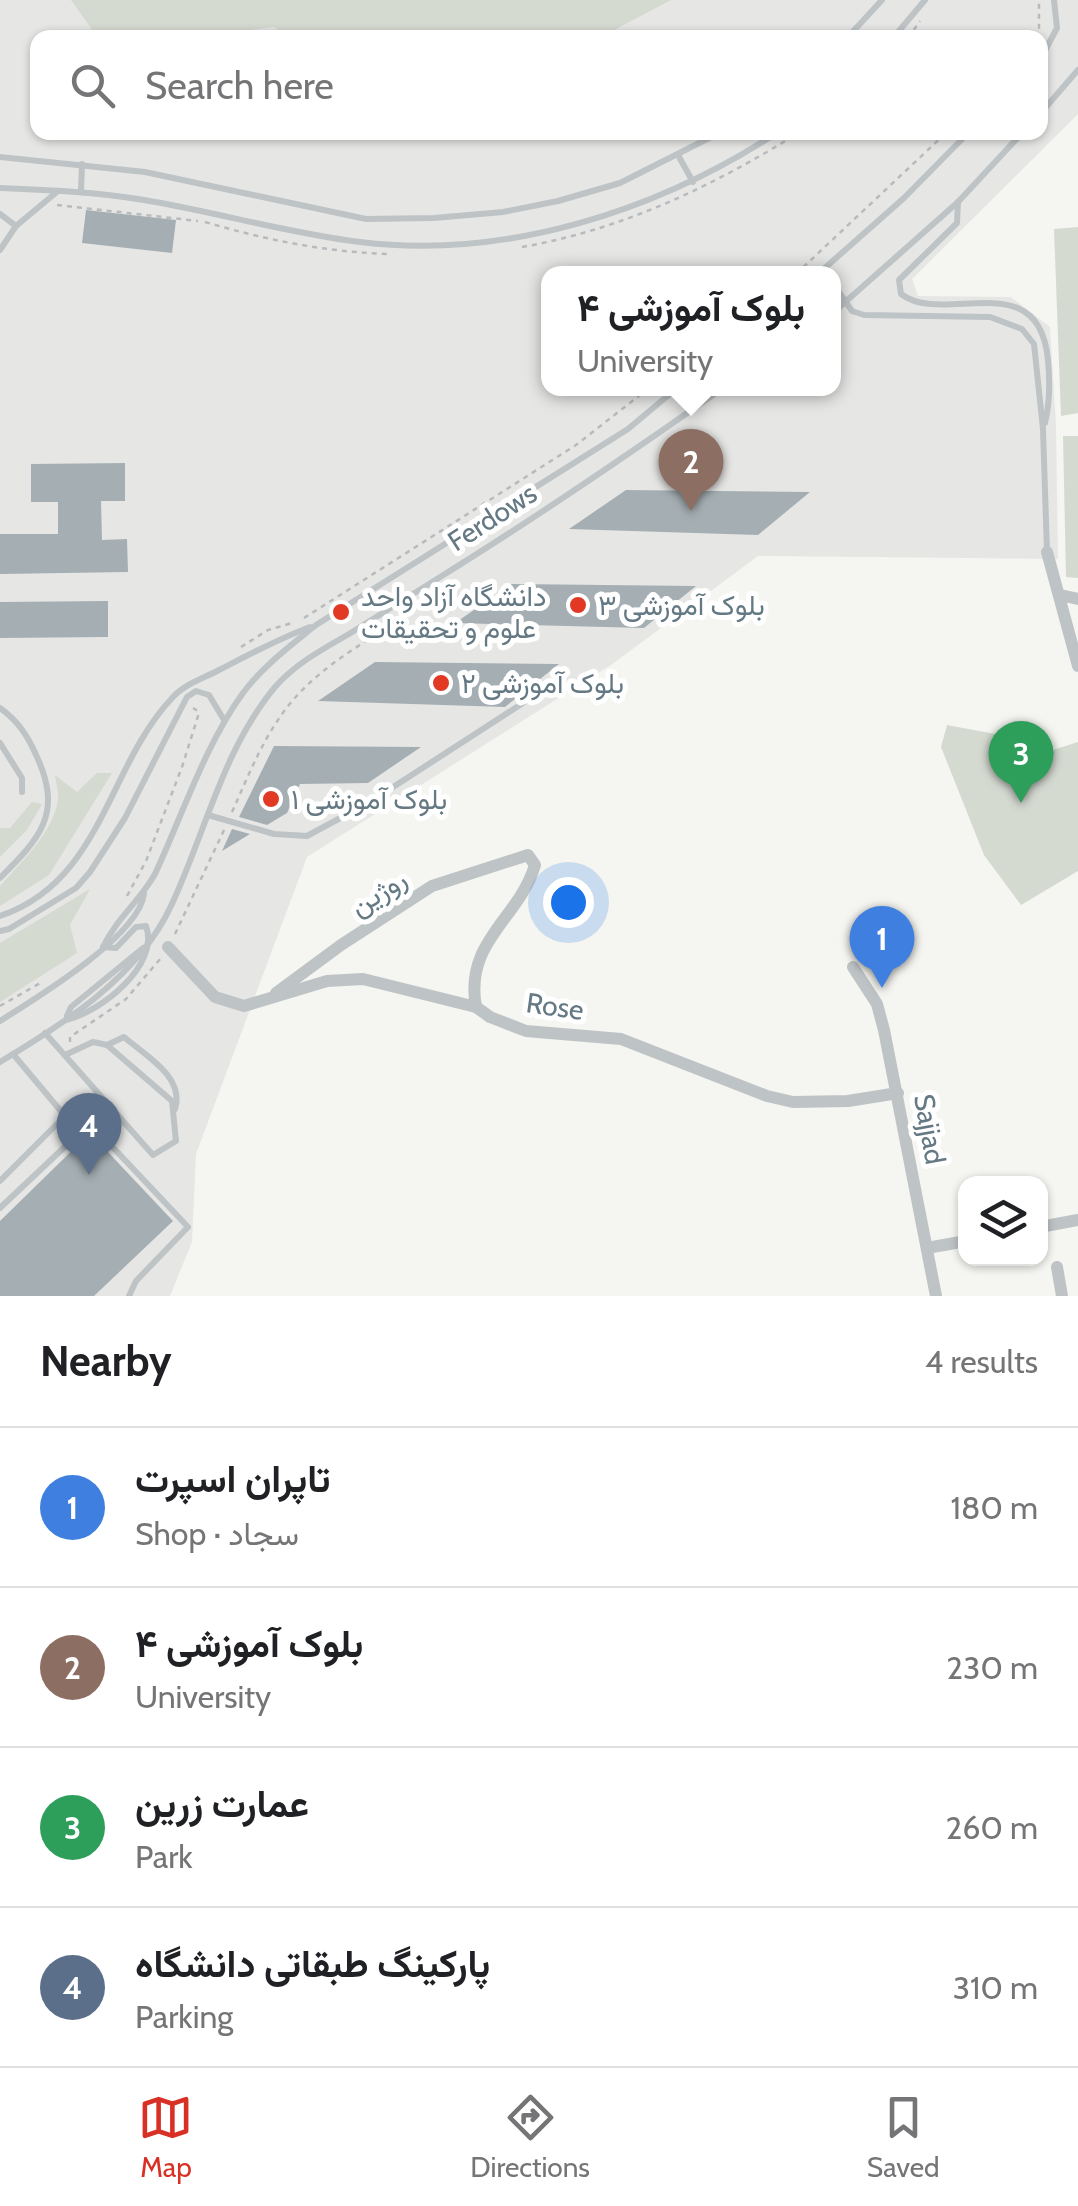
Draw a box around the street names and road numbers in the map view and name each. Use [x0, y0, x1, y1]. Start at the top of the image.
street label: Ferdows [441, 476, 543, 558]
street label: روژین [343, 861, 413, 924]
street label: Rose [524, 985, 586, 1027]
street label: Sajjad [907, 1091, 953, 1167]

